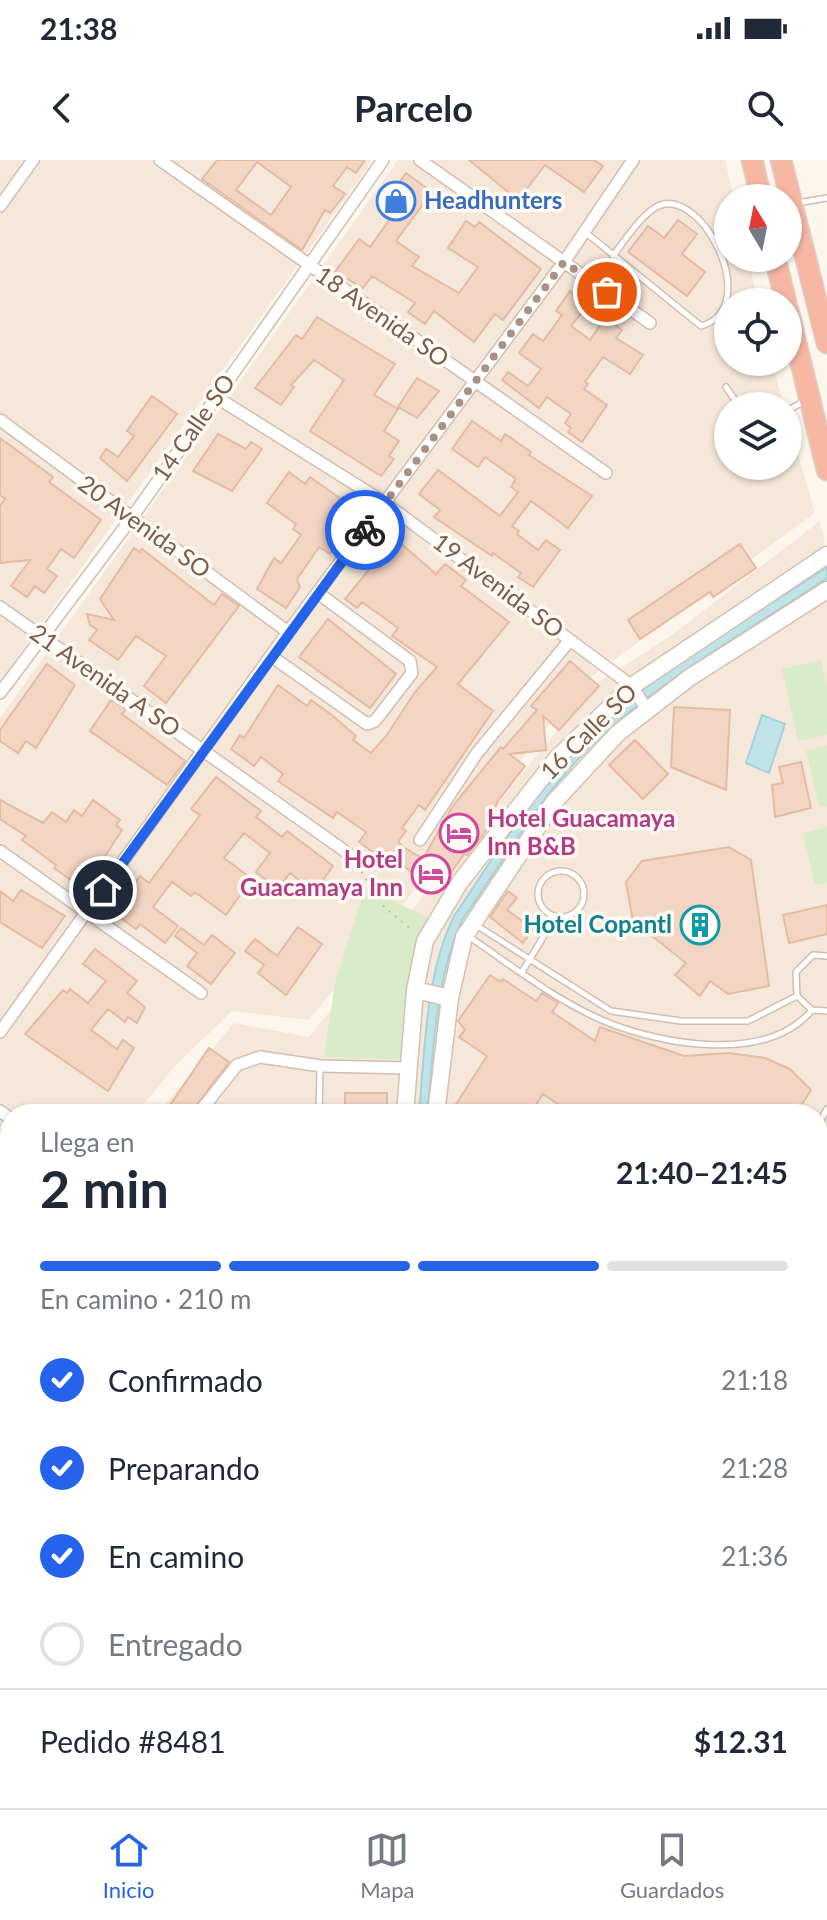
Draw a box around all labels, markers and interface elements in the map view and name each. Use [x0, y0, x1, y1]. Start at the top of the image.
text: 21:38 [40, 10, 117, 46]
icon: back [40, 86, 84, 130]
text: Parcelo [354, 86, 473, 130]
icon: search [743, 86, 787, 130]
shop icon: Headhunters [375, 180, 417, 222]
north arrow [714, 184, 802, 272]
map controls [714, 184, 802, 480]
place label: Headhunters [424, 185, 562, 214]
pin [573, 258, 641, 326]
street label: 18 Avenida SO [311, 259, 455, 372]
icon: bag [585, 270, 629, 314]
button: locate [714, 288, 802, 376]
street label: 14 Calle SO [145, 368, 240, 486]
button: layers [714, 392, 802, 480]
street label: 20 Avenida SO [73, 468, 217, 583]
courier [325, 490, 405, 570]
icon: bike [343, 508, 387, 552]
street label: 19 Avenida SO [428, 526, 570, 643]
street label: 21 Avenida A SO [25, 617, 187, 742]
street label: 16 Calle SO [534, 677, 642, 785]
place label: Hotel Guacamaya Inn B&B [487, 803, 675, 860]
hotel icon: Hotel Guacamaya Inn B&B [438, 812, 480, 854]
place label: Hotel Guacamaya Inn [240, 844, 403, 901]
hotel icon: Hotel Guacamaya Inn [410, 853, 452, 895]
pin [69, 856, 137, 924]
icon: home [81, 868, 125, 912]
building icon: Hotel Copantl [679, 904, 721, 946]
place label: Hotel Copantl [523, 909, 672, 938]
text: Llega en [40, 1126, 135, 1158]
text: 21:40–21:45 [616, 1154, 788, 1190]
text: 2 min [40, 1157, 169, 1219]
text: En camino · 210 m [40, 1283, 251, 1315]
icon: check [40, 1358, 84, 1402]
text: Confirmado [108, 1362, 263, 1398]
text: 21:18 [721, 1364, 788, 1396]
icon: check [40, 1446, 84, 1490]
text: Preparando [108, 1450, 260, 1486]
text: 21:28 [721, 1452, 788, 1484]
icon: check [40, 1534, 84, 1578]
text: En camino [108, 1538, 244, 1574]
text: 21:36 [721, 1540, 788, 1572]
text: Entregado [108, 1626, 243, 1662]
text: Pedido #8481 [40, 1723, 226, 1759]
text: $12.31 [694, 1723, 788, 1759]
tab: Inicio [103, 1828, 155, 1903]
tab: Mapa [360, 1828, 414, 1903]
tab: Guardados [620, 1828, 724, 1903]

